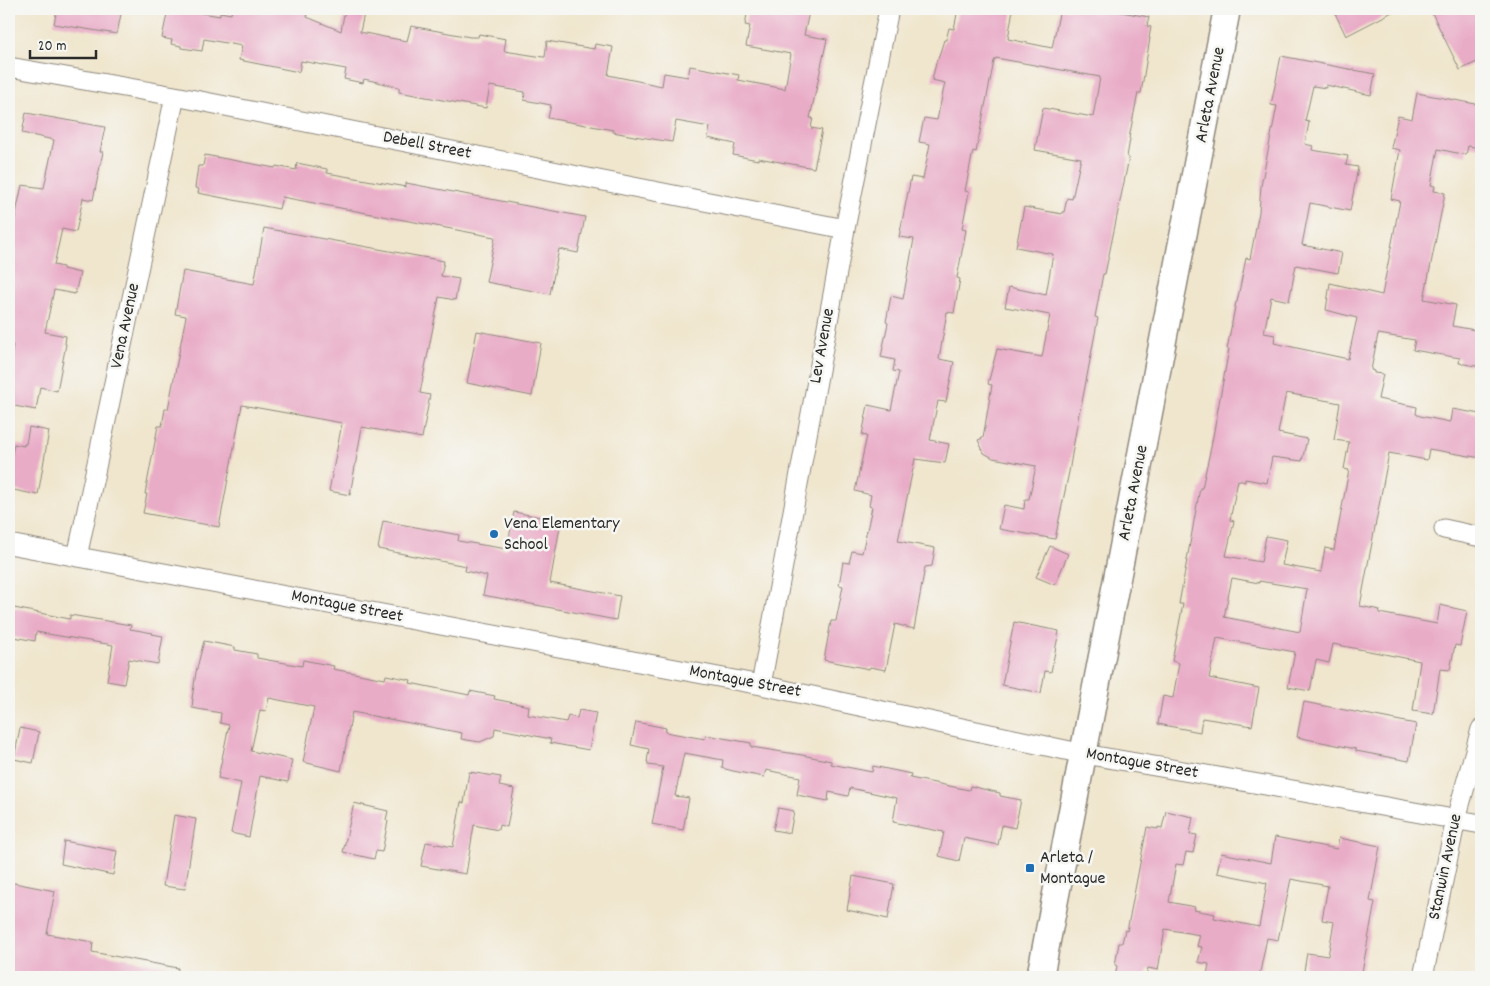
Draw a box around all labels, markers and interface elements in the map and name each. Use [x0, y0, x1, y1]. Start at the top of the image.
scale bar [30, 28, 96, 60]
text: 20 m [38, 36, 66, 58]
street label: Arleta Avenue [1189, 45, 1233, 145]
street label: Debell Street [381, 125, 474, 167]
street label: Vena Avenue [105, 281, 147, 371]
street label: Lev Avenue [804, 306, 842, 386]
street label: Arleta Avenue [1112, 443, 1156, 543]
place label: Vena Elementary School [504, 512, 620, 558]
marker: Vena Elementary School [488, 528, 500, 540]
street label: Montague Street [289, 584, 405, 630]
street label: Montague Street [687, 659, 803, 705]
street label: Montague Street [1084, 742, 1200, 786]
street label: Stanwin Avenue [1423, 812, 1469, 922]
place label: Arleta / Montague [1040, 846, 1106, 892]
marker: Arleta / Montague [1024, 862, 1036, 874]

